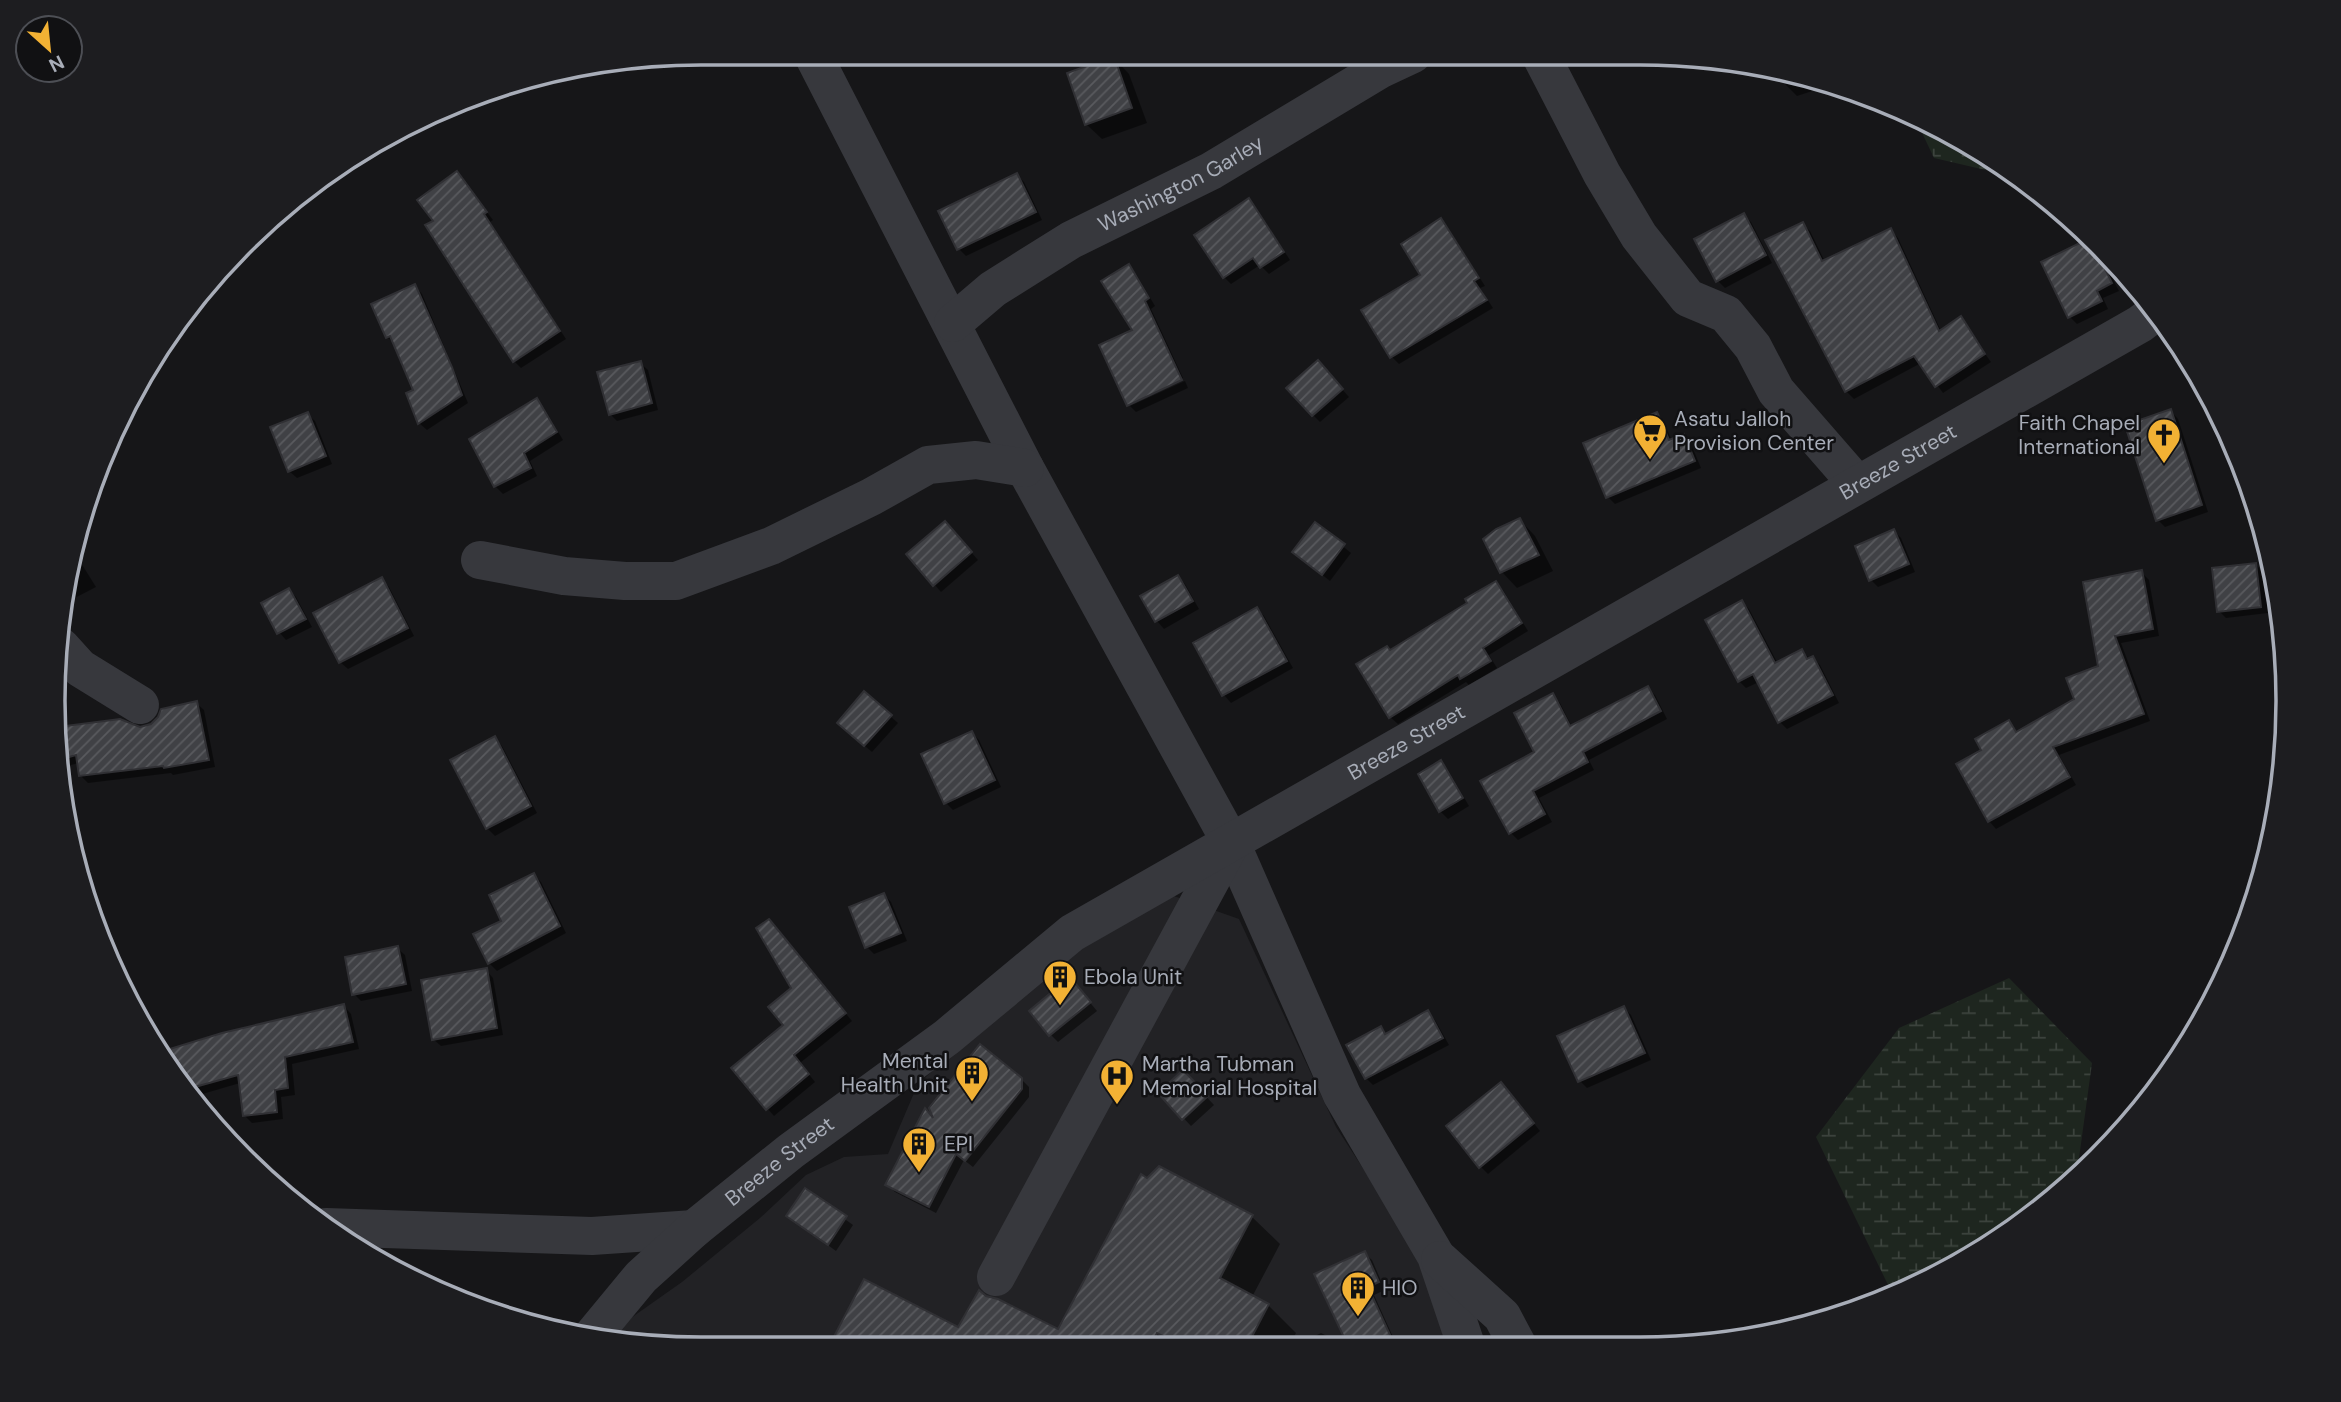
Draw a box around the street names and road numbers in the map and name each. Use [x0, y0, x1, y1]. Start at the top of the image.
street label: Washington Garley [1093, 129, 1269, 239]
street label: Breeze Street [1834, 417, 1962, 506]
street label: Breeze Street [1343, 698, 1470, 787]
street label: Breeze Street [719, 1110, 840, 1212]

